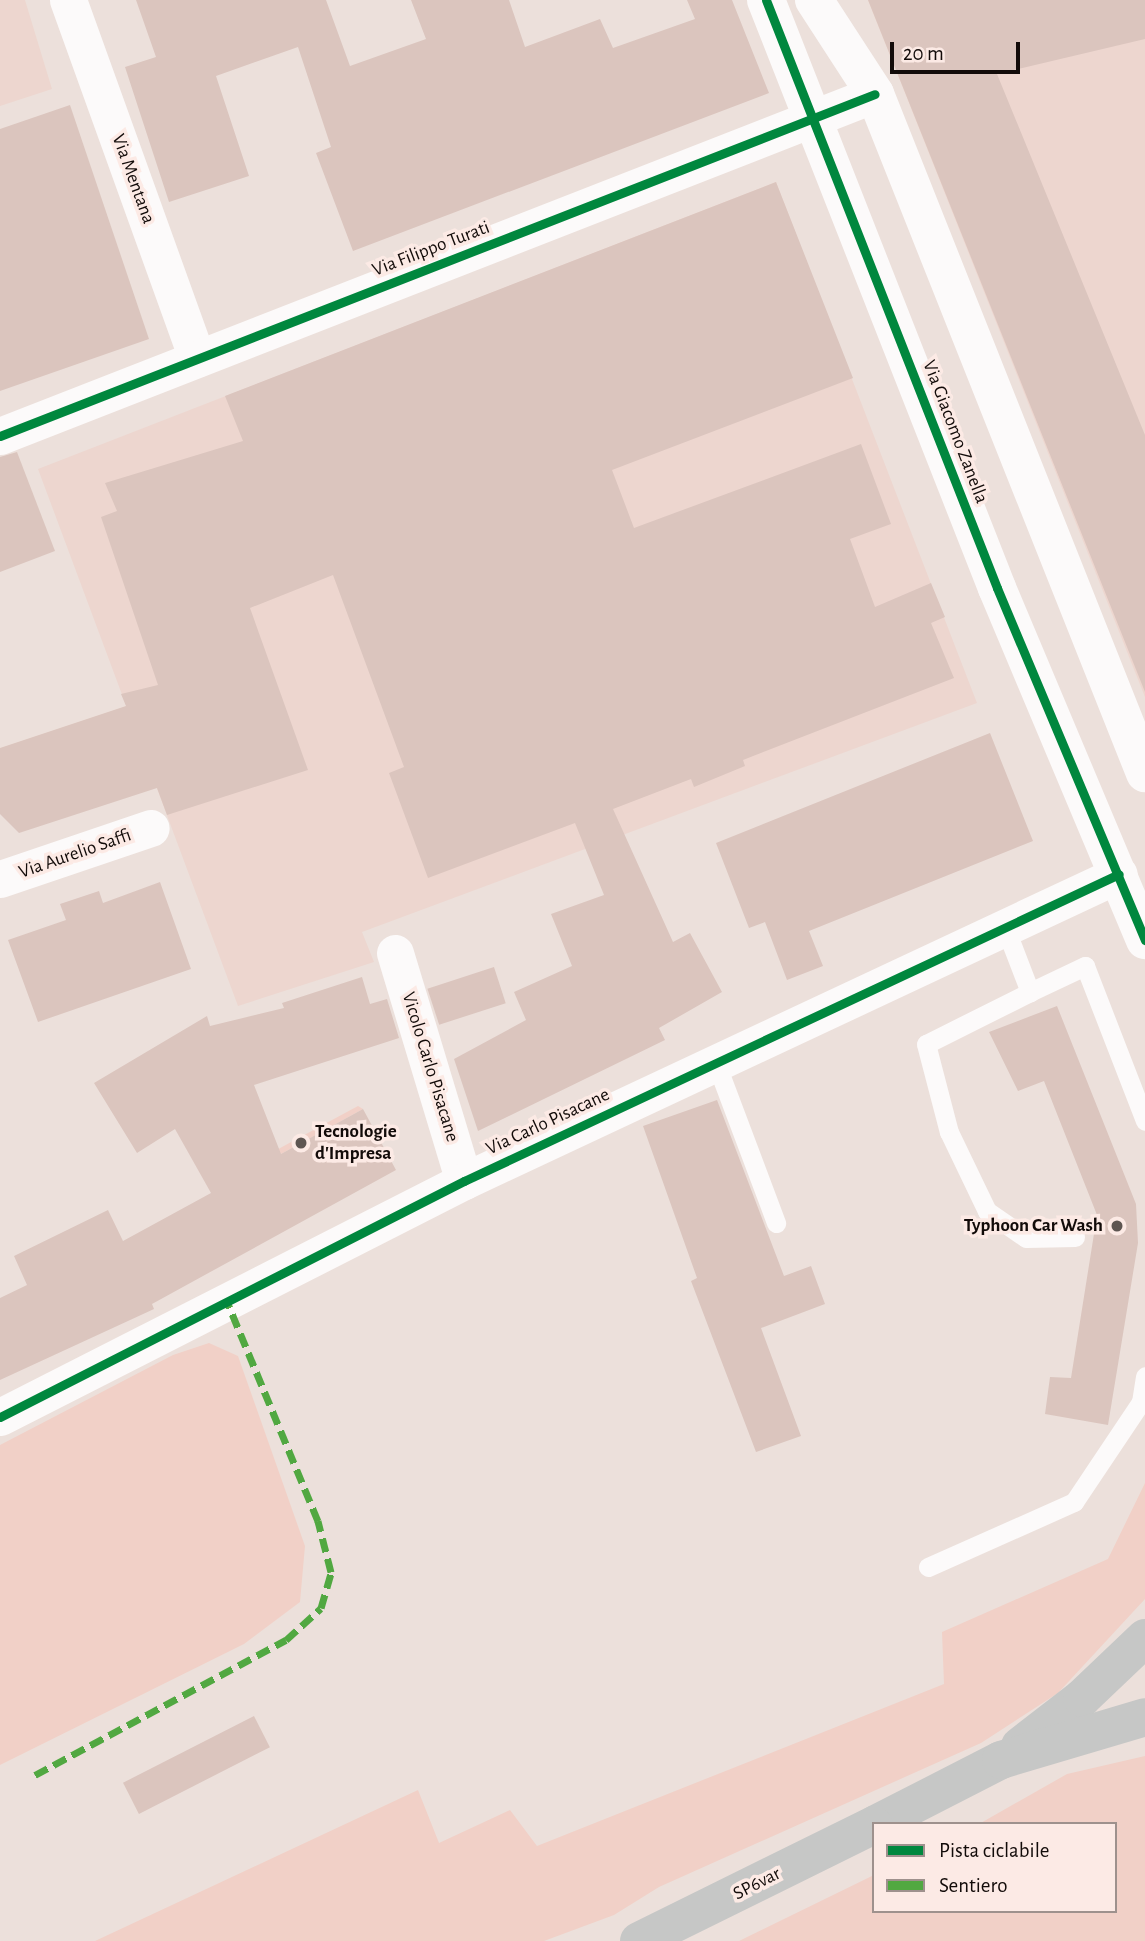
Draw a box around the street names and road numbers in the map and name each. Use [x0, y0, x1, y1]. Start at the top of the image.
street label: Via Mentana [106, 131, 160, 227]
street label: Via Filippo Turati [369, 216, 493, 282]
street label: Via Giacomo Zanella [917, 357, 993, 507]
street label: Via Aurelio Saffi [16, 824, 134, 884]
street label: Vicolo Carlo Pisacane [396, 989, 464, 1145]
street label: Via Carlo Pisacane [483, 1083, 613, 1161]
street label: SP6var [729, 1862, 785, 1906]

